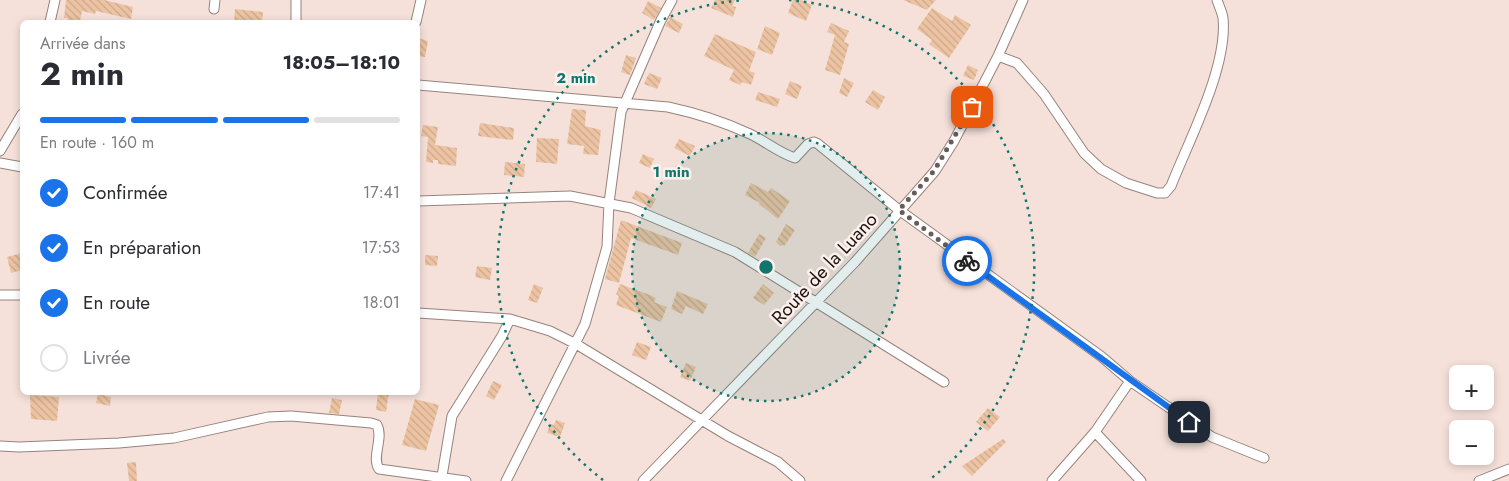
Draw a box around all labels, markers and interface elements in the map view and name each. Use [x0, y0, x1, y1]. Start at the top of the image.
text: Arrivée dans [40, 32, 125, 55]
text: 18:05–18:10 [283, 49, 400, 76]
text: 2 min [40, 51, 124, 97]
text: 2 min [556, 67, 596, 89]
pin [951, 86, 993, 128]
icon: bag [958, 93, 986, 121]
text: En route · 160 m [40, 131, 154, 154]
text: 1 min [652, 161, 690, 183]
icon: check [40, 179, 68, 207]
text: Confirmée [83, 179, 168, 206]
text: 17:41 [363, 181, 400, 204]
street label: Route de la Luano [765, 206, 883, 330]
icon: check [40, 234, 68, 262]
text: En préparation [83, 234, 201, 261]
text: 17:53 [362, 236, 400, 259]
courier [942, 236, 992, 286]
icon: bike [953, 247, 981, 275]
centre of rings [757, 258, 775, 276]
icon: check [40, 289, 68, 317]
text: En route [83, 289, 150, 316]
text: 18:01 [362, 291, 400, 314]
text: Livrée [83, 344, 131, 371]
map controls [1449, 365, 1494, 465]
button: + [1449, 365, 1494, 410]
pin [1168, 401, 1210, 443]
icon: home [1175, 408, 1203, 436]
button: − [1449, 420, 1494, 465]

